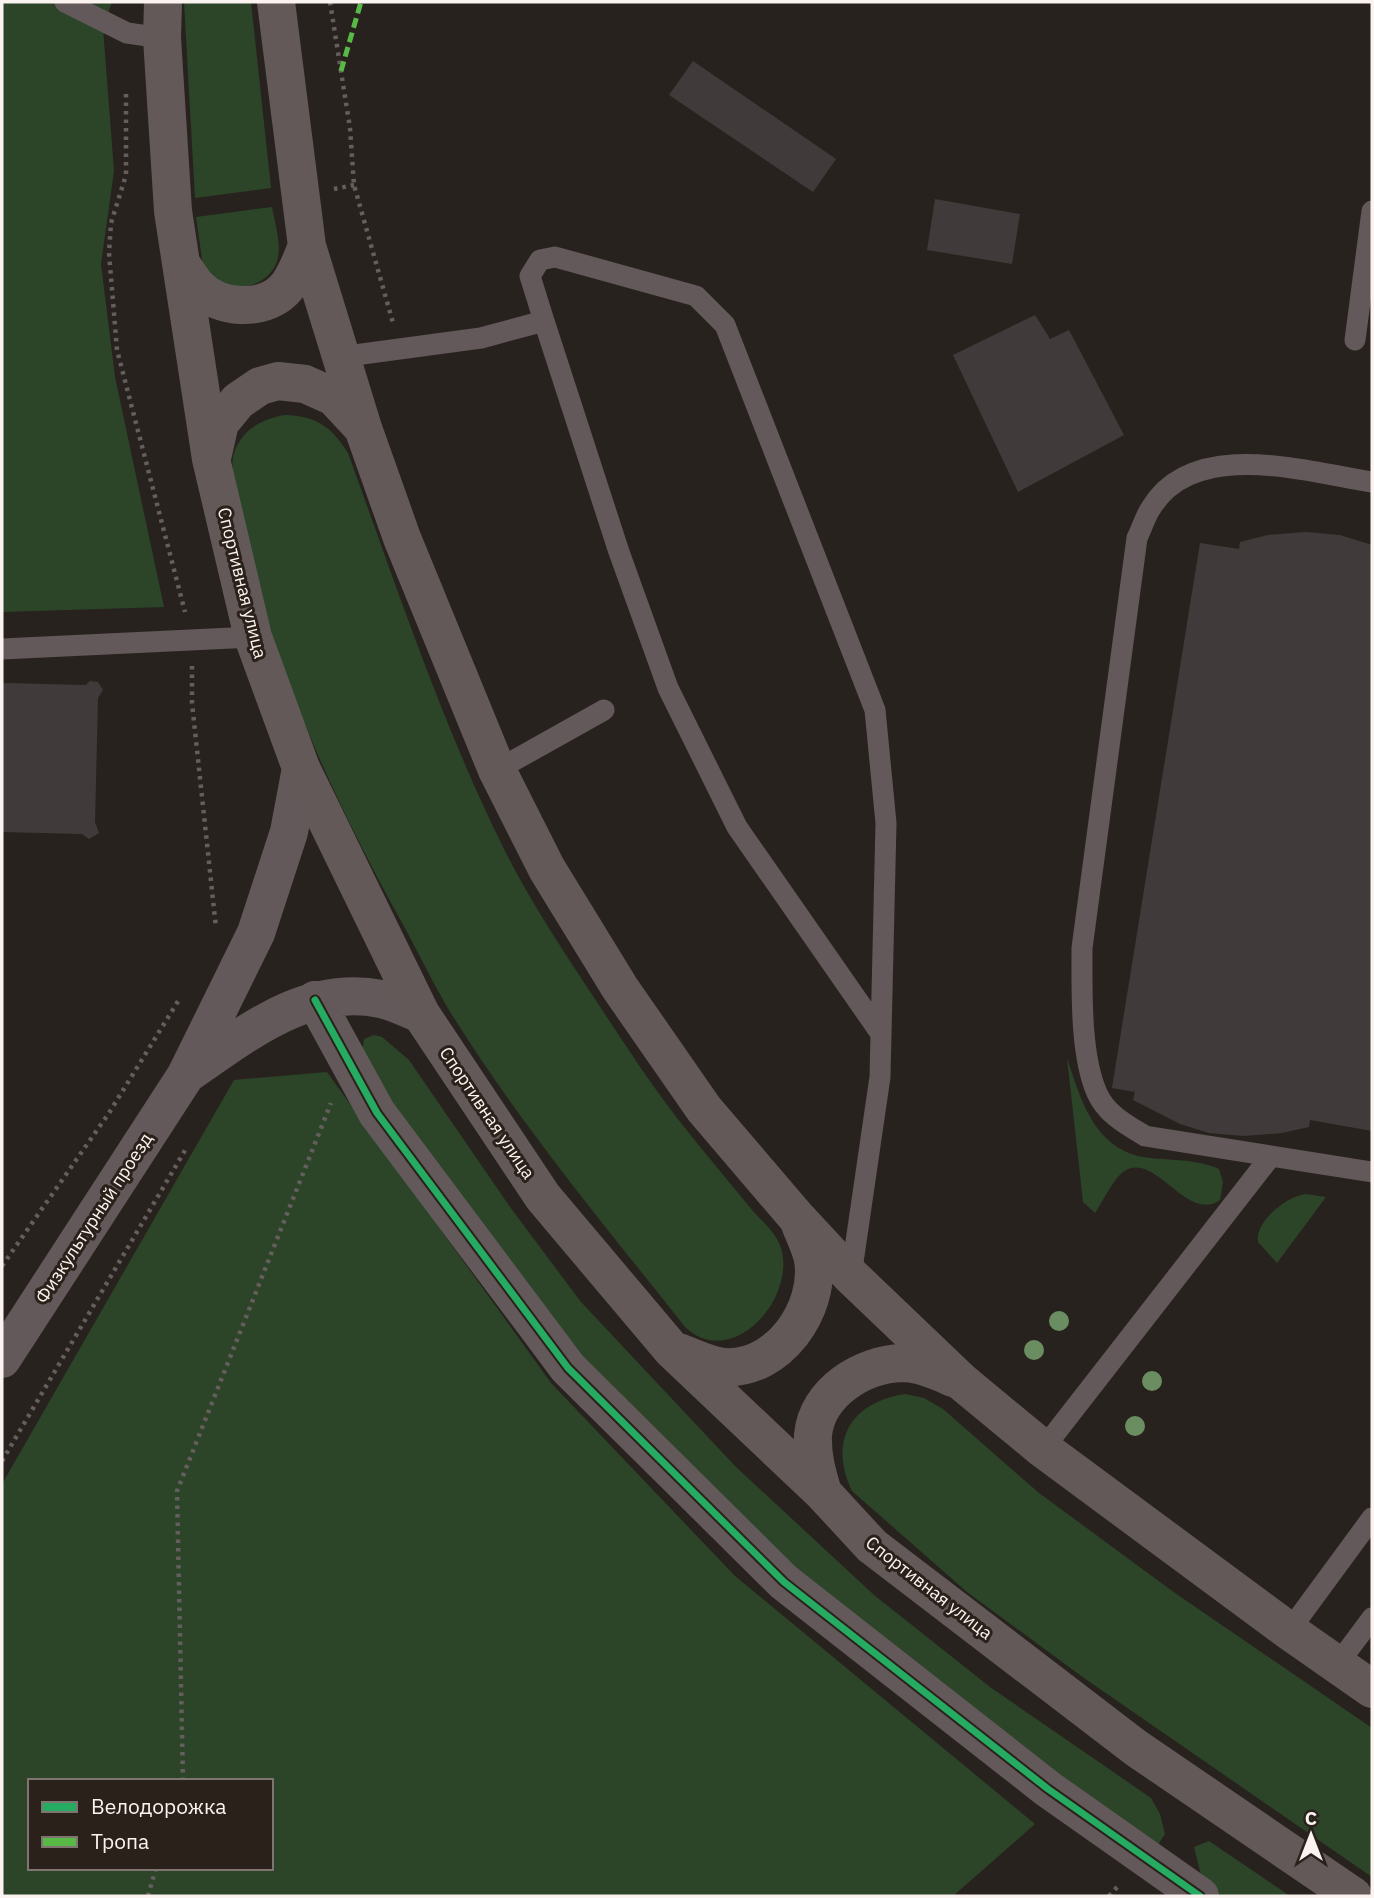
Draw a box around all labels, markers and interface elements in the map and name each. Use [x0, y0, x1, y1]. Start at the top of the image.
street label: Спортивная улица [213, 505, 272, 661]
street label: Спортивная улица [435, 1042, 540, 1184]
street label: Физкультурный проезд [30, 1128, 158, 1307]
street label: Спортивная улица [861, 1531, 998, 1645]
legend [28, 1779, 273, 1870]
text: Велодорожка [91, 1792, 226, 1820]
north arrow [1276, 1800, 1346, 1870]
text: С [1305, 1806, 1317, 1830]
text: Тропа [91, 1827, 149, 1855]

